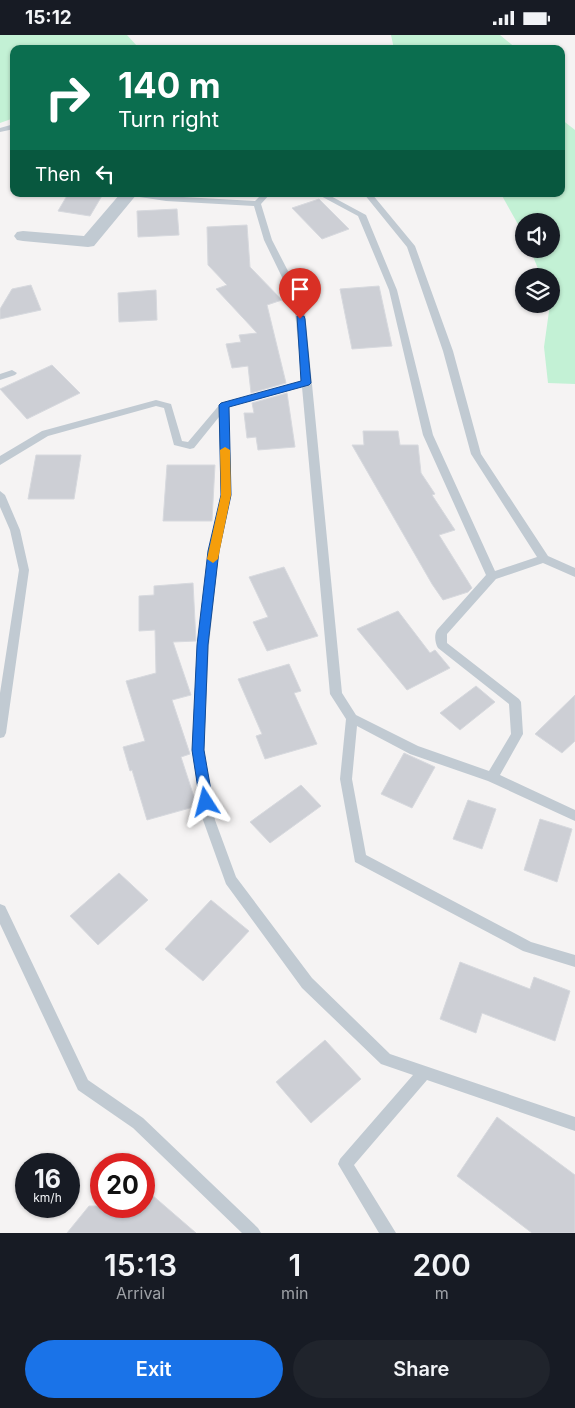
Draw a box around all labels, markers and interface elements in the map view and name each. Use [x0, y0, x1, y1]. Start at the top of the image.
text: 15:12 [25, 6, 72, 29]
text: 140 m [118, 64, 221, 106]
icon: right [35, 65, 100, 130]
text: Turn right [118, 106, 219, 132]
icon: left [91, 160, 119, 188]
text: Then [35, 163, 81, 186]
map controls [515, 213, 560, 313]
button: sound [515, 213, 560, 258]
pin [279, 268, 321, 319]
button: layers [515, 268, 560, 313]
icon: arrive [286, 275, 314, 303]
position arrow [179, 775, 231, 827]
speed limit sign: 20 [90, 1153, 155, 1218]
text: 16 [34, 1164, 61, 1194]
text: km/h [33, 1190, 62, 1205]
text: 15:13 [104, 1247, 177, 1283]
text: 1 [288, 1247, 301, 1283]
text: 200 [413, 1247, 471, 1283]
text: Arrival [116, 1283, 165, 1303]
text: min [281, 1283, 308, 1303]
text: m [435, 1283, 449, 1303]
button: Exit [25, 1340, 283, 1398]
button: Share [293, 1340, 550, 1398]

